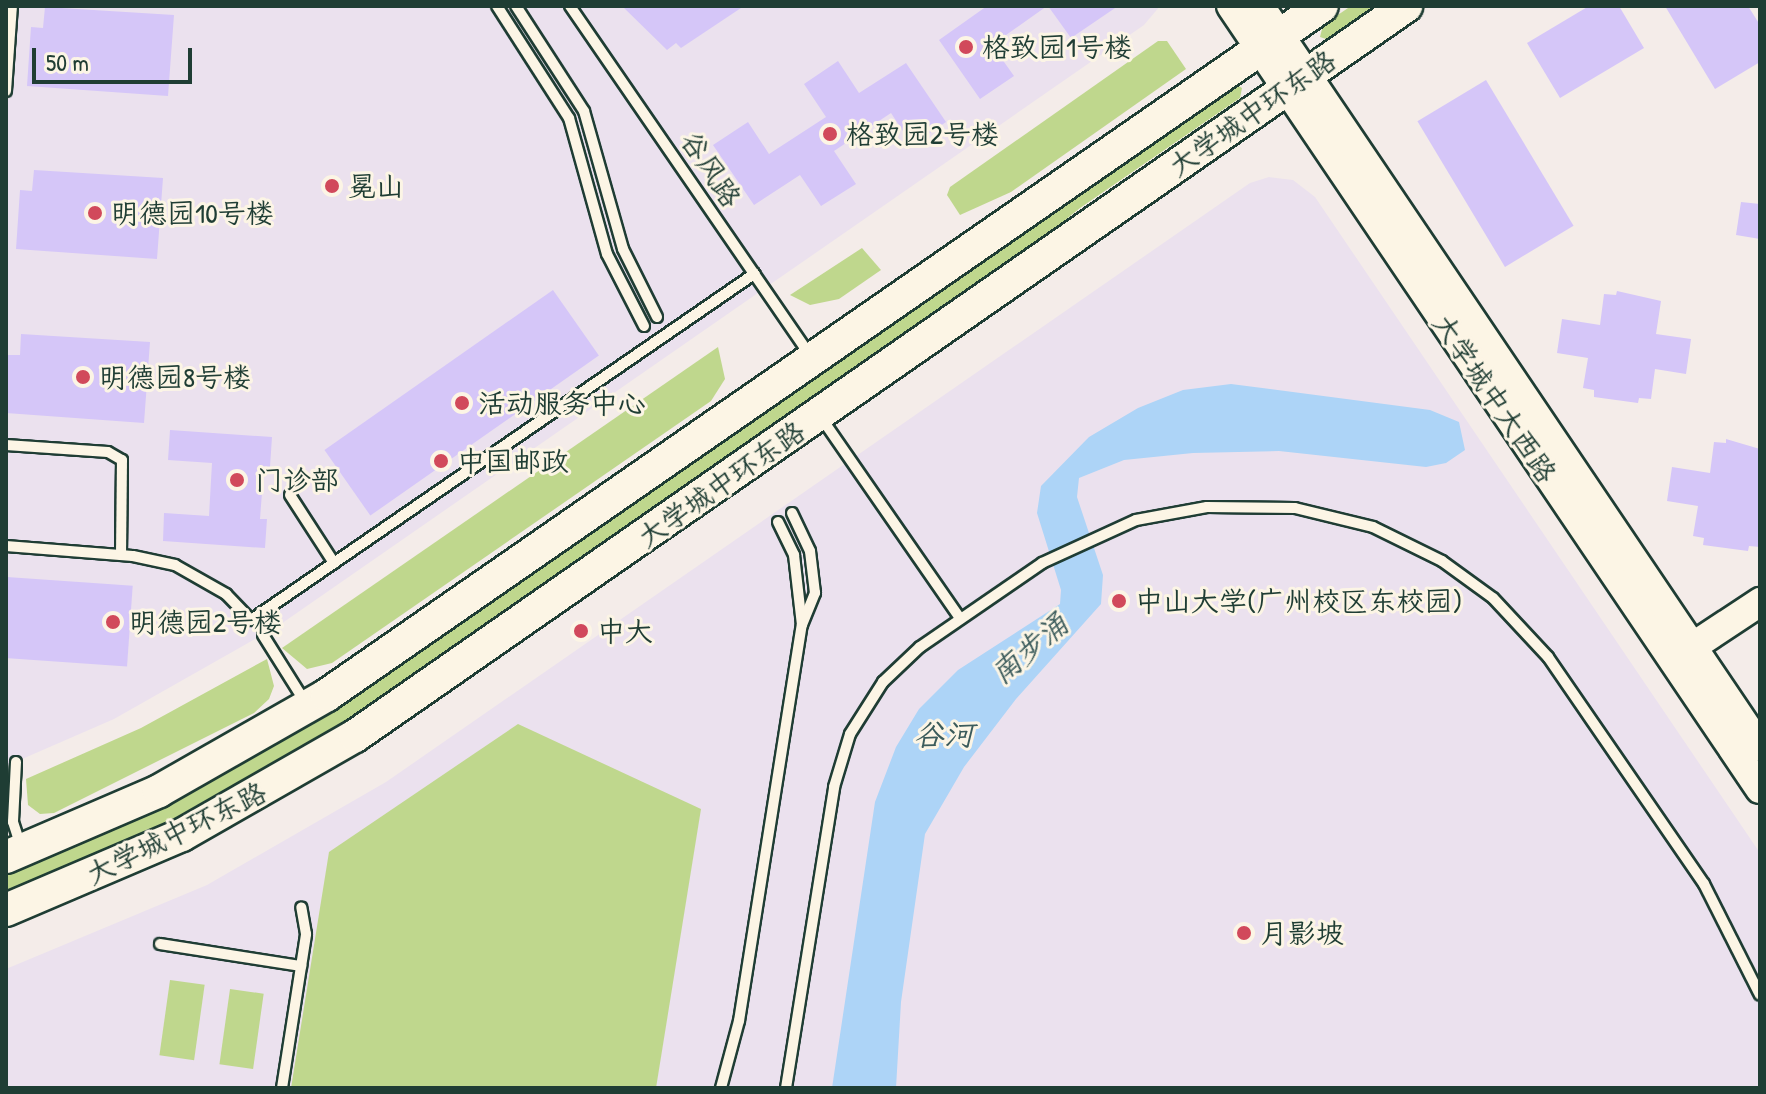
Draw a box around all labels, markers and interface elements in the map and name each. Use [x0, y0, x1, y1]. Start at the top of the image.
place label: 格致园1号楼 [982, 30, 1132, 64]
scale bar [36, 32, 196, 82]
marker: 格致园1号楼 [957, 38, 975, 56]
street label: 大学城中环东路 [1162, 43, 1342, 183]
text: 50 m [46, 46, 89, 78]
place label: 格致园2号楼 [846, 117, 999, 151]
street label: 谷风路 [674, 125, 748, 213]
marker: 格致园2号楼 [821, 125, 839, 143]
place label: 冕山 [348, 169, 404, 203]
marker: 冕山 [323, 177, 341, 195]
place label: 明德园10号楼 [111, 196, 274, 230]
marker: 明德园10号楼 [86, 204, 104, 222]
street label: 大学城中大西路 [1426, 307, 1564, 489]
place label: 明德园8号楼 [99, 360, 251, 394]
marker: 明德园8号楼 [74, 368, 92, 386]
place label: 活动服务中心 [478, 386, 646, 420]
marker: 活动服务中心 [453, 394, 471, 412]
street label: 大学城中环东路 [631, 414, 811, 554]
place label: 中国邮政 [457, 444, 569, 478]
marker: 中国邮政 [432, 452, 450, 470]
place label: 门诊部 [255, 463, 339, 497]
marker: 门诊部 [226, 469, 248, 491]
place label: 中山大学(广州校区东校园) [1135, 584, 1463, 618]
marker: 中山大学(广州校区东校园) [1110, 592, 1128, 610]
place label: 明德园2号楼 [129, 605, 282, 639]
water label: 南步涌 [983, 605, 1075, 691]
marker: 明德园2号楼 [104, 613, 122, 631]
place label: 中大 [597, 614, 653, 648]
marker: 中大 [572, 622, 590, 640]
water label: 谷河 [914, 716, 974, 752]
street label: 大学城中环东路 [81, 775, 271, 891]
place label: 月影坡 [1260, 916, 1344, 950]
marker: 月影坡 [1235, 924, 1253, 942]

